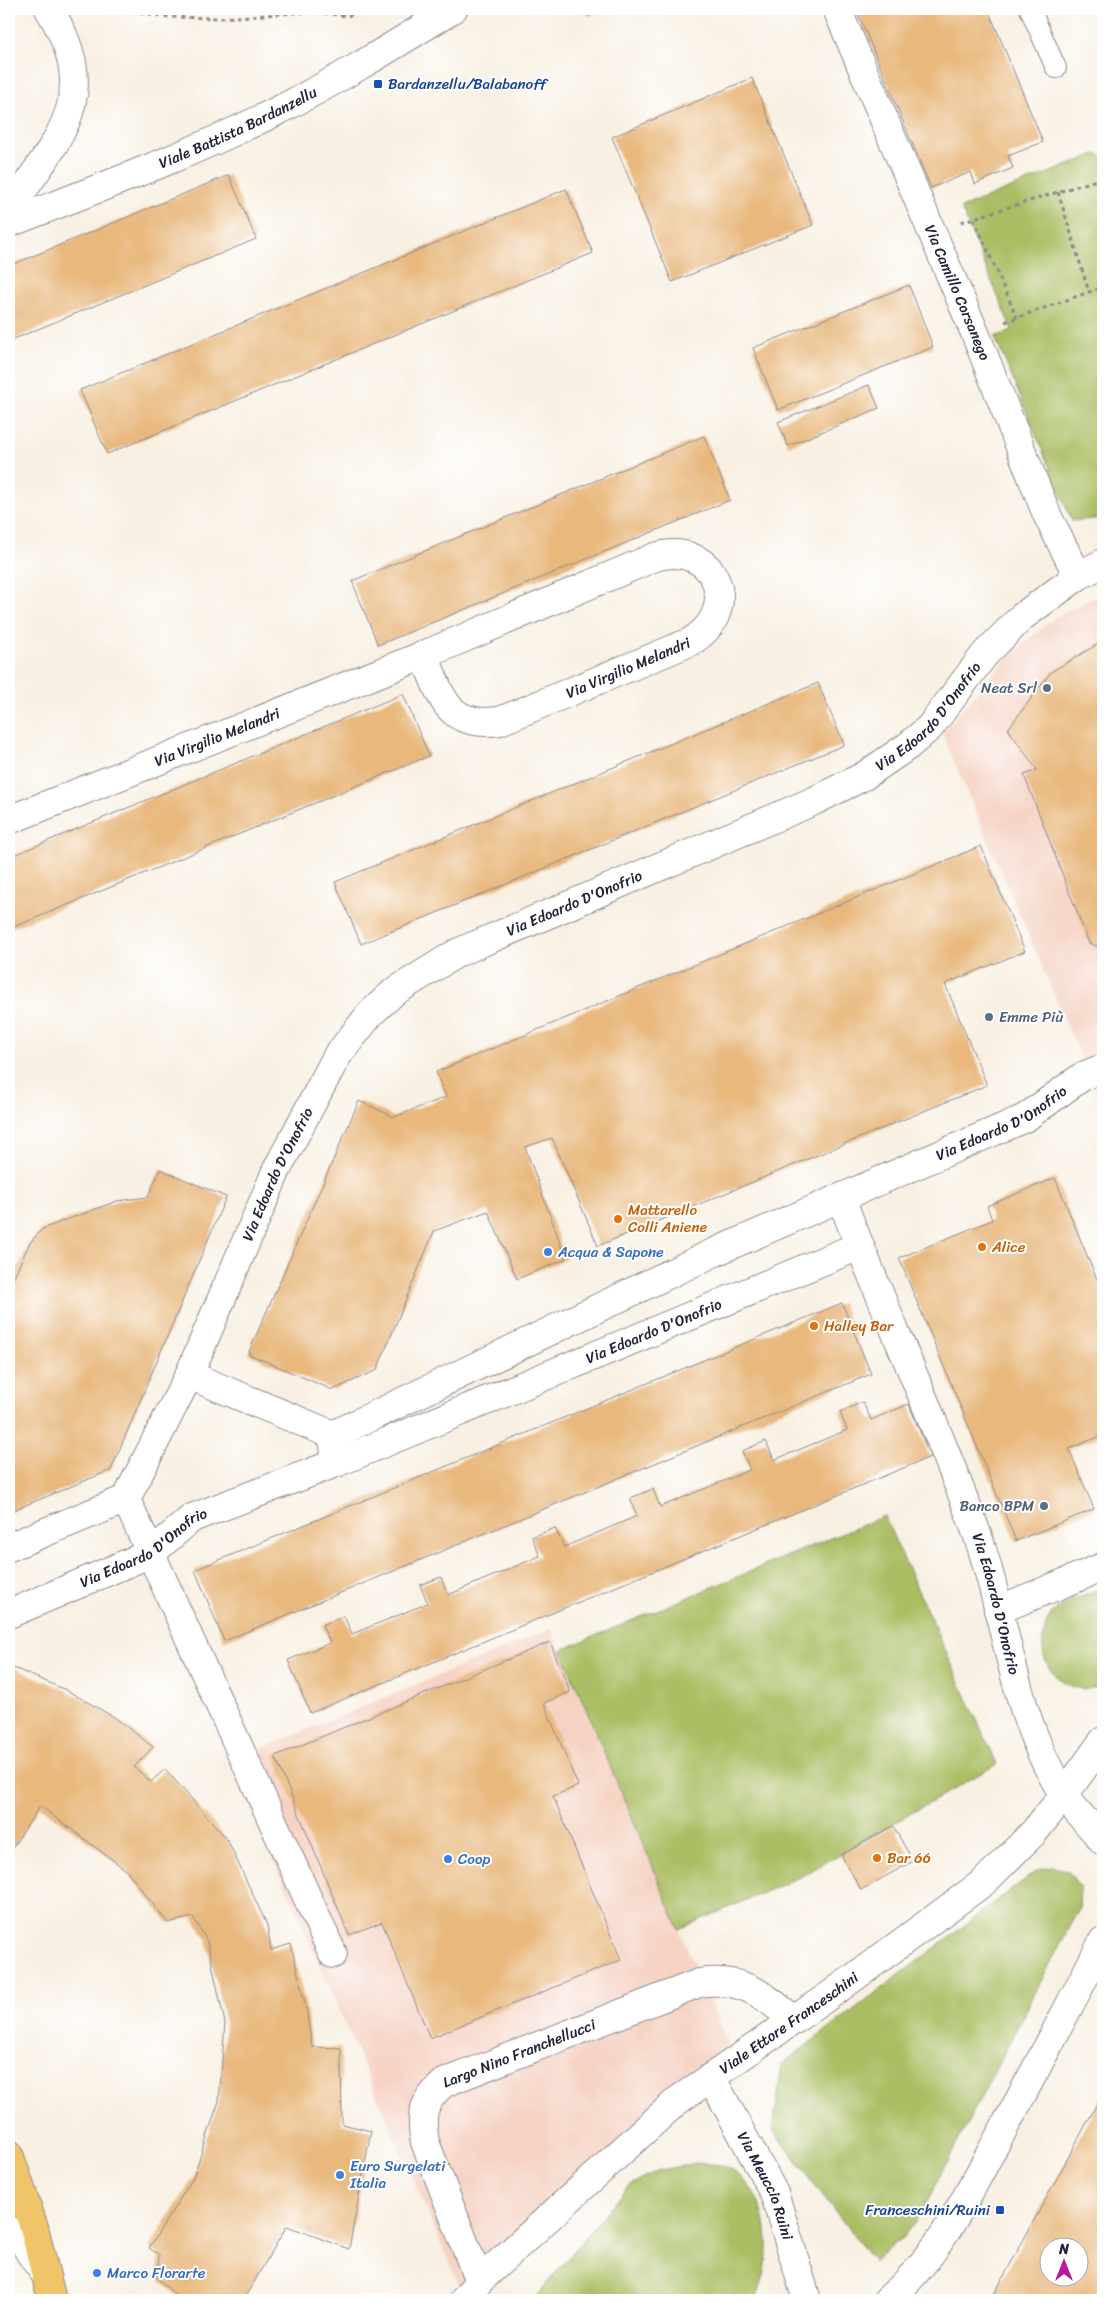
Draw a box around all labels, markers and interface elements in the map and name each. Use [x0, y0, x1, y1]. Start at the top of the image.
place label: Bardanzellu/Balabanoff [388, 71, 549, 97]
marker: Bardanzellu/Balabanoff [372, 78, 384, 90]
street label: Viale Battista Bardanzellu [155, 79, 322, 176]
street label: Via Camillo Corsanego [917, 220, 998, 365]
street label: Via Virgilio Melandri [562, 630, 695, 706]
street label: Via Edoardo D'Onofrio [870, 656, 988, 778]
place label: Neat Srl [981, 675, 1038, 701]
marker: Neat Srl [1041, 682, 1053, 694]
street label: Via Virgilio Melandri [150, 700, 285, 774]
street label: Via Edoardo D'Onofrio [502, 862, 647, 944]
place label: Emme Più [999, 1004, 1063, 1030]
marker: Emme Più [983, 1011, 995, 1023]
street label: Via Edoardo D'Onofrio [932, 1078, 1073, 1168]
street label: Via Edoardo D'Onofrio [235, 1102, 321, 1245]
place label: Mattarello Colli Aniene [628, 1197, 707, 1240]
marker: Mattarello Colli Aniene [612, 1213, 624, 1225]
place label: Alice [991, 1234, 1026, 1260]
place label: Acqua & Sapone [557, 1239, 664, 1265]
marker: Alice [976, 1241, 988, 1253]
marker: Acqua & Sapone [542, 1246, 554, 1258]
street label: Via Edoardo D'Onofrio [582, 1291, 726, 1371]
place label: Halley Bar [824, 1313, 894, 1339]
marker: Halley Bar [808, 1320, 820, 1332]
place label: Banco BPM [959, 1493, 1035, 1519]
street label: Via Edoardo D'Onofrio [76, 1500, 211, 1595]
marker: Banco BPM [1038, 1500, 1050, 1512]
street label: Via Edoardo D'Onofrio [965, 1529, 1027, 1678]
place label: Bar 66 [887, 1845, 931, 1871]
place label: Coop [458, 1846, 491, 1872]
marker: Bar 66 [871, 1852, 883, 1864]
marker: Coop [442, 1853, 454, 1865]
street label: Viale Ettore Franceschini [714, 1965, 865, 2081]
street label: Largo Nino Franchellucci [439, 2011, 600, 2095]
street label: Via Meuccio Ruini [730, 2127, 801, 2244]
place label: Euro Surgelati Italia [349, 2153, 446, 2196]
marker: Euro Surgelati Italia [334, 2169, 346, 2181]
place label: Franceschini/Ruini [865, 2197, 991, 2223]
marker: Franceschini/Ruini [994, 2204, 1006, 2216]
north arrow [1040, 2236, 1090, 2286]
text: N [1058, 2237, 1069, 2262]
place label: Marco Florarte [107, 2260, 206, 2286]
marker: Marco Florarte [91, 2267, 103, 2279]

